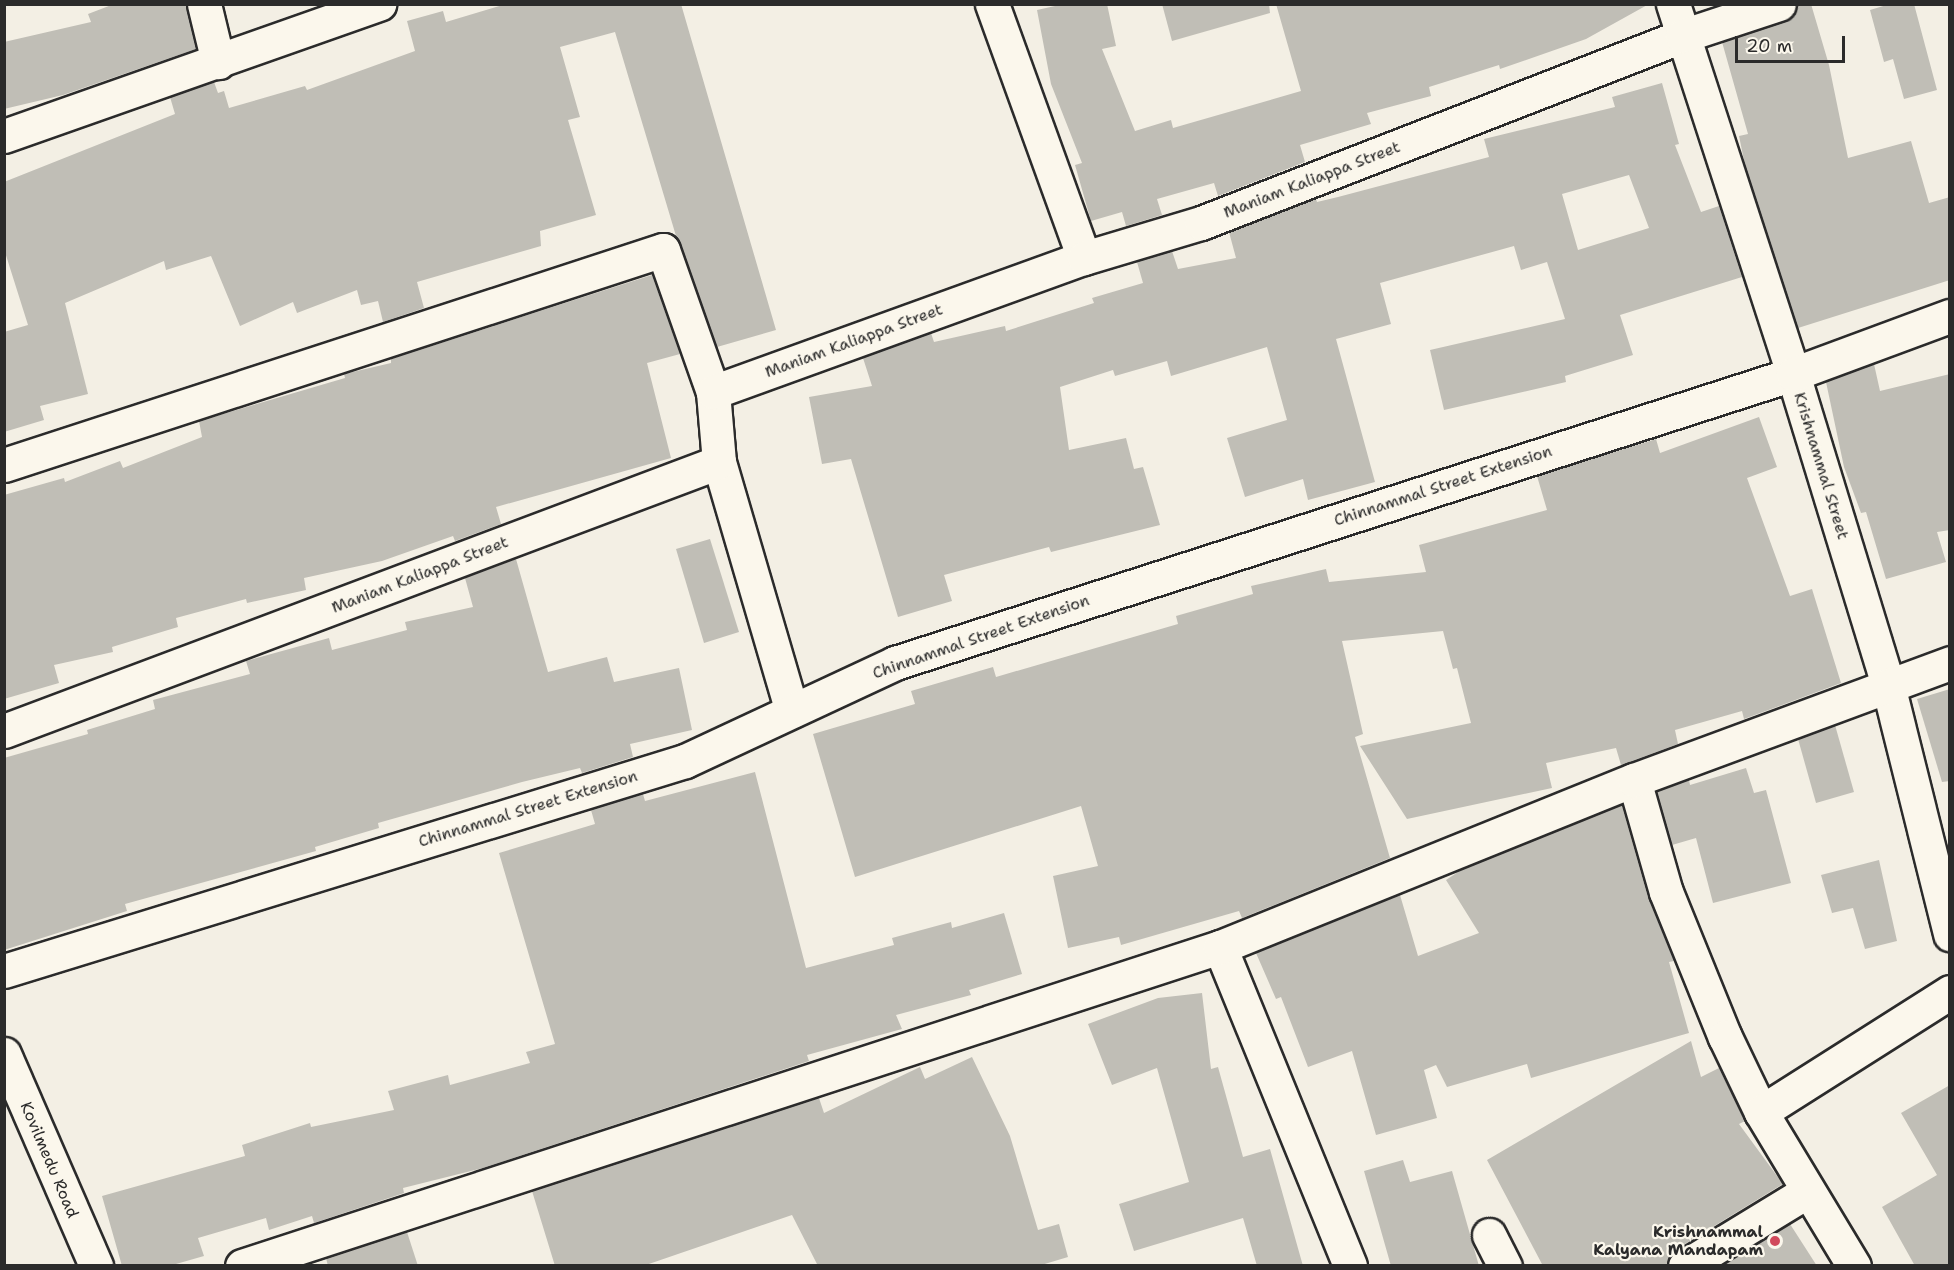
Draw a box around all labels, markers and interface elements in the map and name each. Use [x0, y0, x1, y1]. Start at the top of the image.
scale bar [1738, 24, 1848, 62]
text: 20 m [1746, 34, 1792, 58]
street label: Maniam Kaliappa Street [1221, 137, 1403, 223]
street label: Maniam Kaliappa Street [763, 300, 945, 382]
street label: Krishnammal Street [1789, 390, 1853, 542]
street label: Chinnammal Street Extension [1332, 442, 1554, 530]
street label: Maniam Kaliappa Street [329, 532, 511, 618]
street label: Chinnammal Street Extension [870, 591, 1092, 683]
street label: Chinnammal Street Extension [416, 766, 640, 852]
street label: Kovilmedu Road [16, 1099, 82, 1221]
place label: Krishnammal Kalyana Mandapam [1593, 1222, 1763, 1260]
marker: Krishnammal Kalyana Mandapam [1768, 1234, 1782, 1248]

